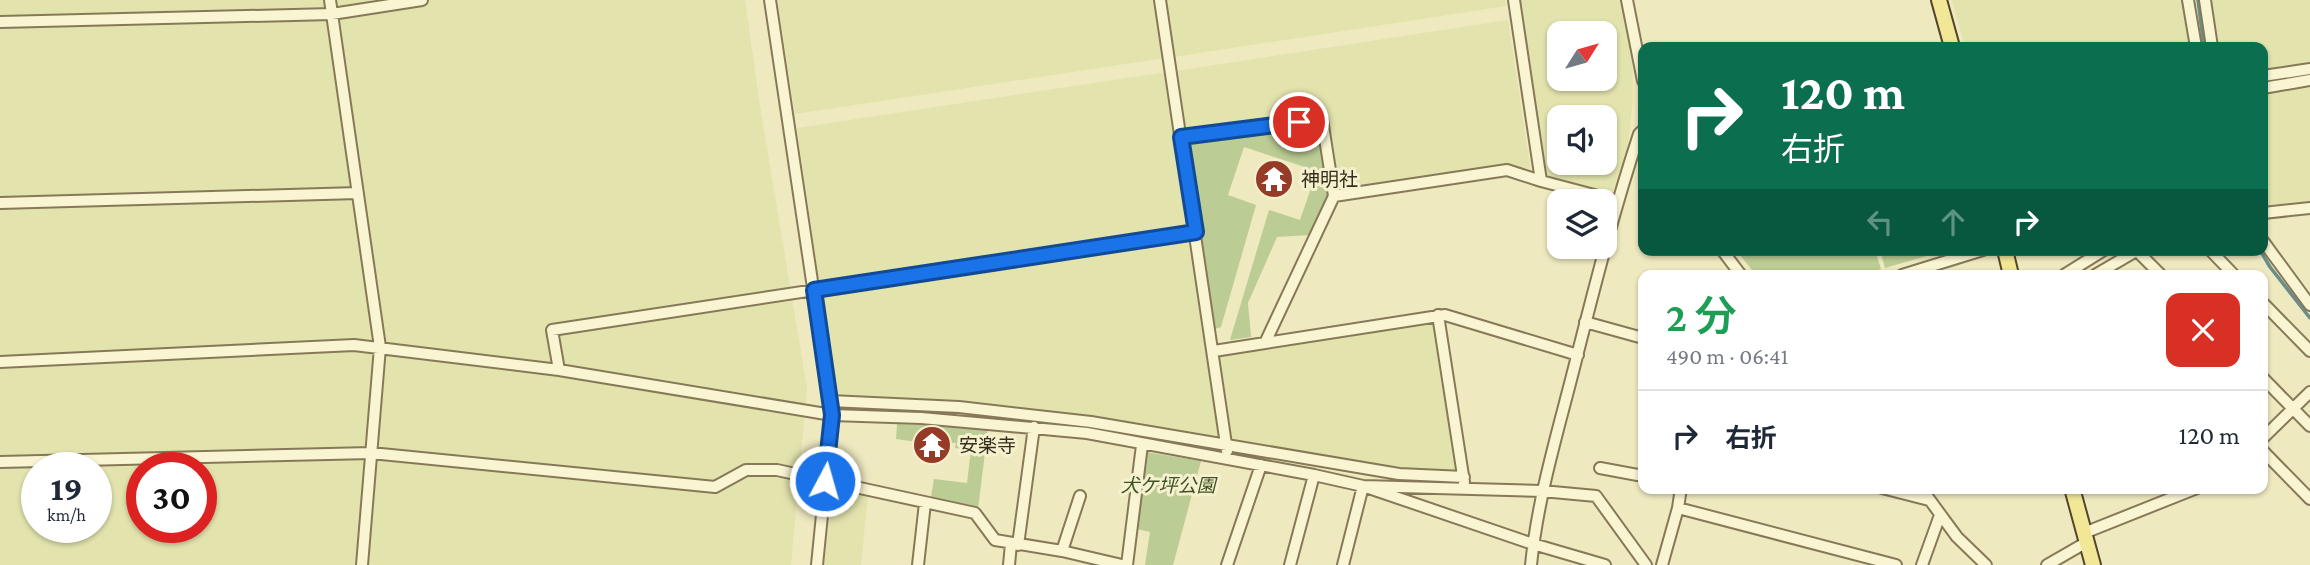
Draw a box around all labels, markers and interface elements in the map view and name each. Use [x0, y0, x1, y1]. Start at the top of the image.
north arrow [1547, 21, 1617, 91]
map controls [1547, 21, 1617, 259]
text: 120 m [1781, 65, 1905, 120]
icon: right [1666, 70, 1757, 161]
pin [1269, 92, 1329, 152]
icon: arrive [1280, 103, 1318, 141]
button: sound [1547, 105, 1617, 175]
text: 右折 [1781, 131, 1845, 167]
temple icon: 神明社 [1253, 158, 1295, 200]
place label: 神明社 [1301, 169, 1358, 190]
button: layers [1547, 189, 1617, 259]
icon: left [1861, 203, 1899, 241]
icon: ahead [1934, 203, 1972, 241]
icon: right [2007, 203, 2045, 241]
text: 2 分 [1666, 293, 1737, 340]
button: close [2166, 293, 2240, 367]
text: 490 m · 06:41 [1666, 343, 1788, 369]
icon: right [1666, 417, 1704, 455]
text: 120 m [2179, 421, 2240, 450]
temple icon: 安楽寺 [911, 424, 953, 466]
text: 右折 [1725, 424, 1777, 453]
place label: 安楽寺 [959, 435, 1016, 456]
position arrow [788, 444, 862, 518]
speed limit sign: 30 [126, 452, 217, 543]
text: 19 [50, 469, 83, 508]
park label: 犬ケ坪公園 [1120, 475, 1218, 496]
text: km/h [47, 505, 86, 525]

